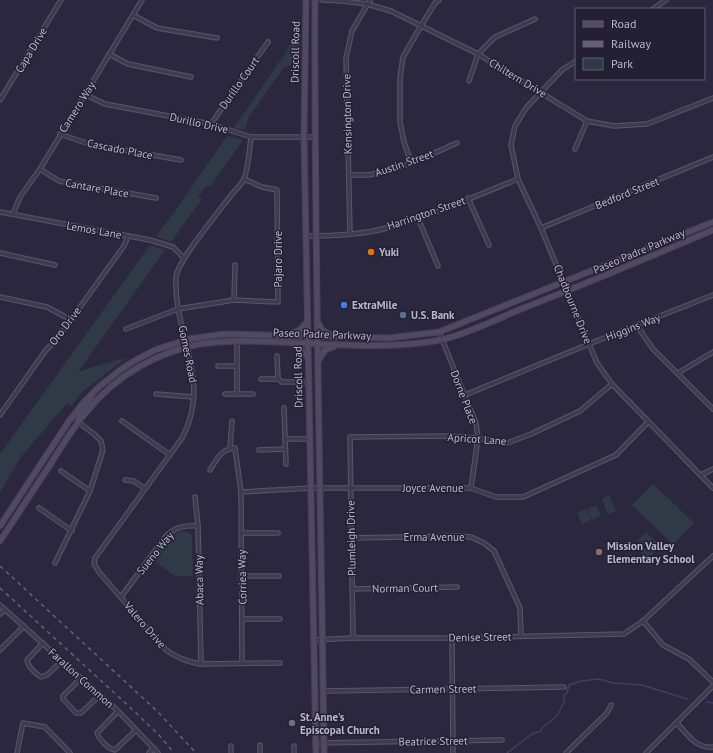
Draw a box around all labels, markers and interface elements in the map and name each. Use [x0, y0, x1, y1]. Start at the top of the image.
legend [575, 8, 705, 80]
text: Road [611, 16, 636, 31]
street label: Driscoll Road [287, 21, 303, 83]
street label: Capa Drive [12, 24, 50, 75]
text: Railway [611, 36, 651, 51]
street label: Durillo Court [216, 54, 262, 112]
street label: Chiltern Drive [487, 55, 550, 101]
text: Park [611, 56, 633, 71]
street label: Kensington Drive [339, 73, 355, 154]
street label: Camero Way [56, 78, 99, 135]
street label: Durillo Drive [168, 109, 230, 137]
street label: Cascado Place [86, 136, 154, 162]
street label: Austin Street [373, 146, 435, 180]
street label: Bedford Street [593, 174, 661, 212]
street label: Cantare Place [64, 176, 130, 201]
street label: Harrington Street [385, 193, 467, 233]
street label: Lemos Lane [65, 218, 123, 242]
street label: Paseo Padre Parkway [591, 225, 688, 277]
street label: Pajaro Drive [271, 230, 285, 287]
place label: Yuki [378, 245, 399, 259]
marker: Yuki [366, 247, 376, 257]
street label: Chadbourne Drive [551, 262, 595, 346]
place label: ExtraMile [352, 298, 398, 312]
marker: ExtraMile [339, 300, 349, 310]
street label: Oro Drive [46, 304, 84, 348]
place label: U.S. Bank [411, 308, 455, 322]
marker: U.S. Bank [398, 310, 408, 320]
street label: Higgins Way [604, 310, 663, 344]
street label: Gomes Road [176, 324, 200, 384]
street label: Paseo Padre Parkway [273, 325, 372, 343]
street label: Driscoll Road [290, 346, 306, 408]
street label: Dorne Place [447, 368, 481, 426]
street label: Apricot Lane [447, 430, 507, 448]
street label: Joyce Avenue [401, 481, 464, 495]
street label: Plumleigh Drive [343, 500, 359, 576]
street label: Sueno Way [133, 528, 177, 577]
street label: Erma Avenue [404, 530, 465, 544]
place label: Mission Valley Elementary School [607, 539, 695, 566]
marker: Mission Valley Elementary School [594, 547, 604, 557]
street label: Corriea Way [235, 548, 249, 605]
street label: Abaca Way [192, 554, 206, 605]
street label: Norman Court [372, 580, 438, 596]
street label: Valero Drive [120, 598, 169, 651]
street label: Denise Street [448, 629, 512, 645]
street label: Farallon Common [45, 645, 117, 711]
street label: Carmen Street [409, 681, 477, 697]
place label: St. Anne's Episcopal Church [300, 710, 380, 737]
marker: St. Anne's Episcopal Church [287, 718, 297, 728]
street label: Beatrice Street [398, 733, 468, 749]

